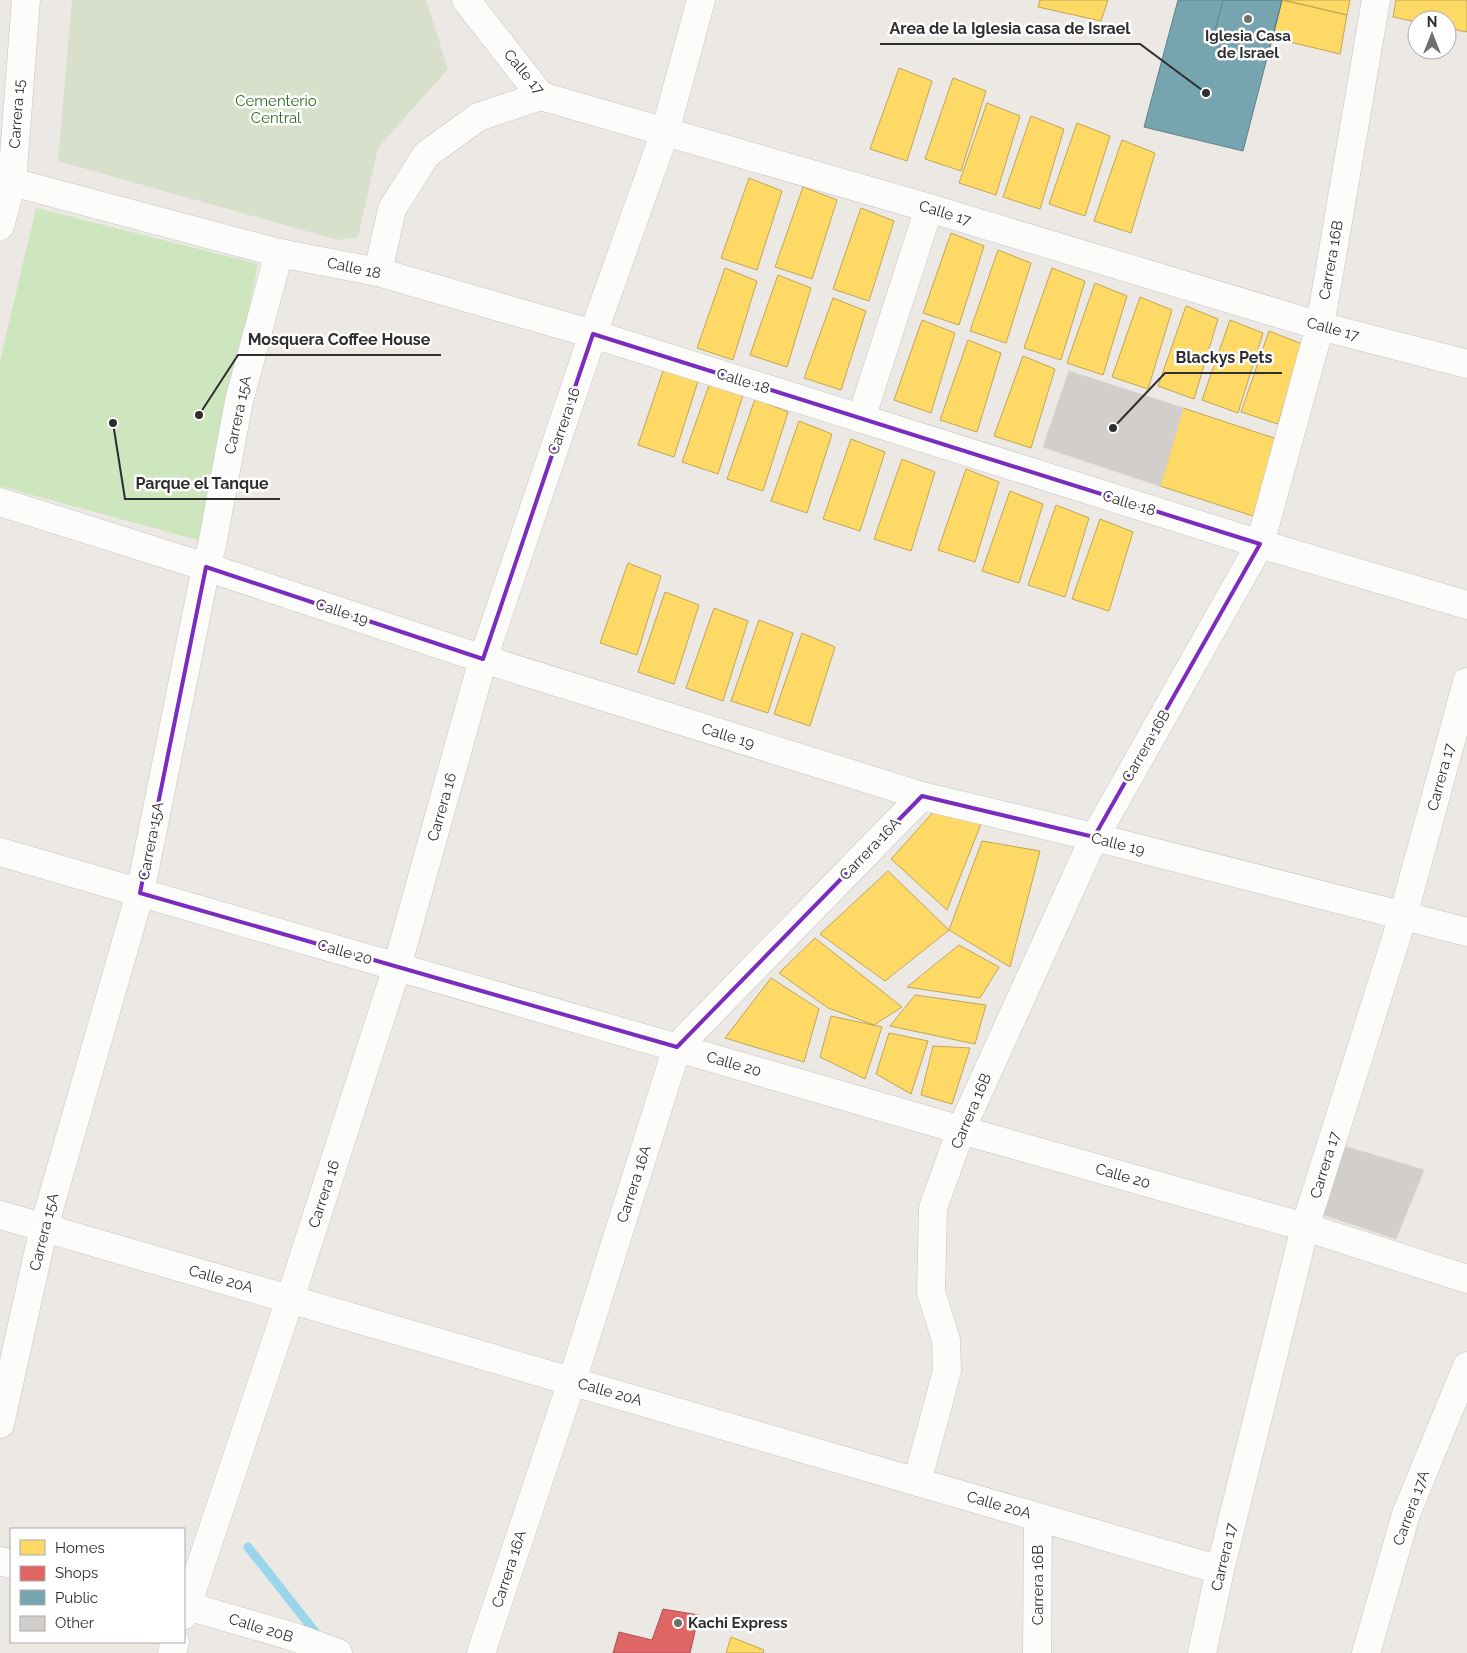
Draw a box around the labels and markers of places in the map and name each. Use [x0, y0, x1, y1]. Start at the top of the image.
callout: Area de la Iglesia casa de Israel [880, 13, 1140, 44]
marker: Iglesia Casa de Israel [1242, 13, 1254, 25]
place label: Iglesia Casa de Israel [1205, 27, 1291, 62]
callout: Mosquera Coffee House [238, 324, 441, 355]
callout: Blackys Pets [1165, 342, 1282, 373]
callout: Parque el Tanque [125, 468, 280, 499]
place label: Kachi Express [688, 1614, 788, 1632]
marker: Kachi Express [672, 1617, 684, 1629]

